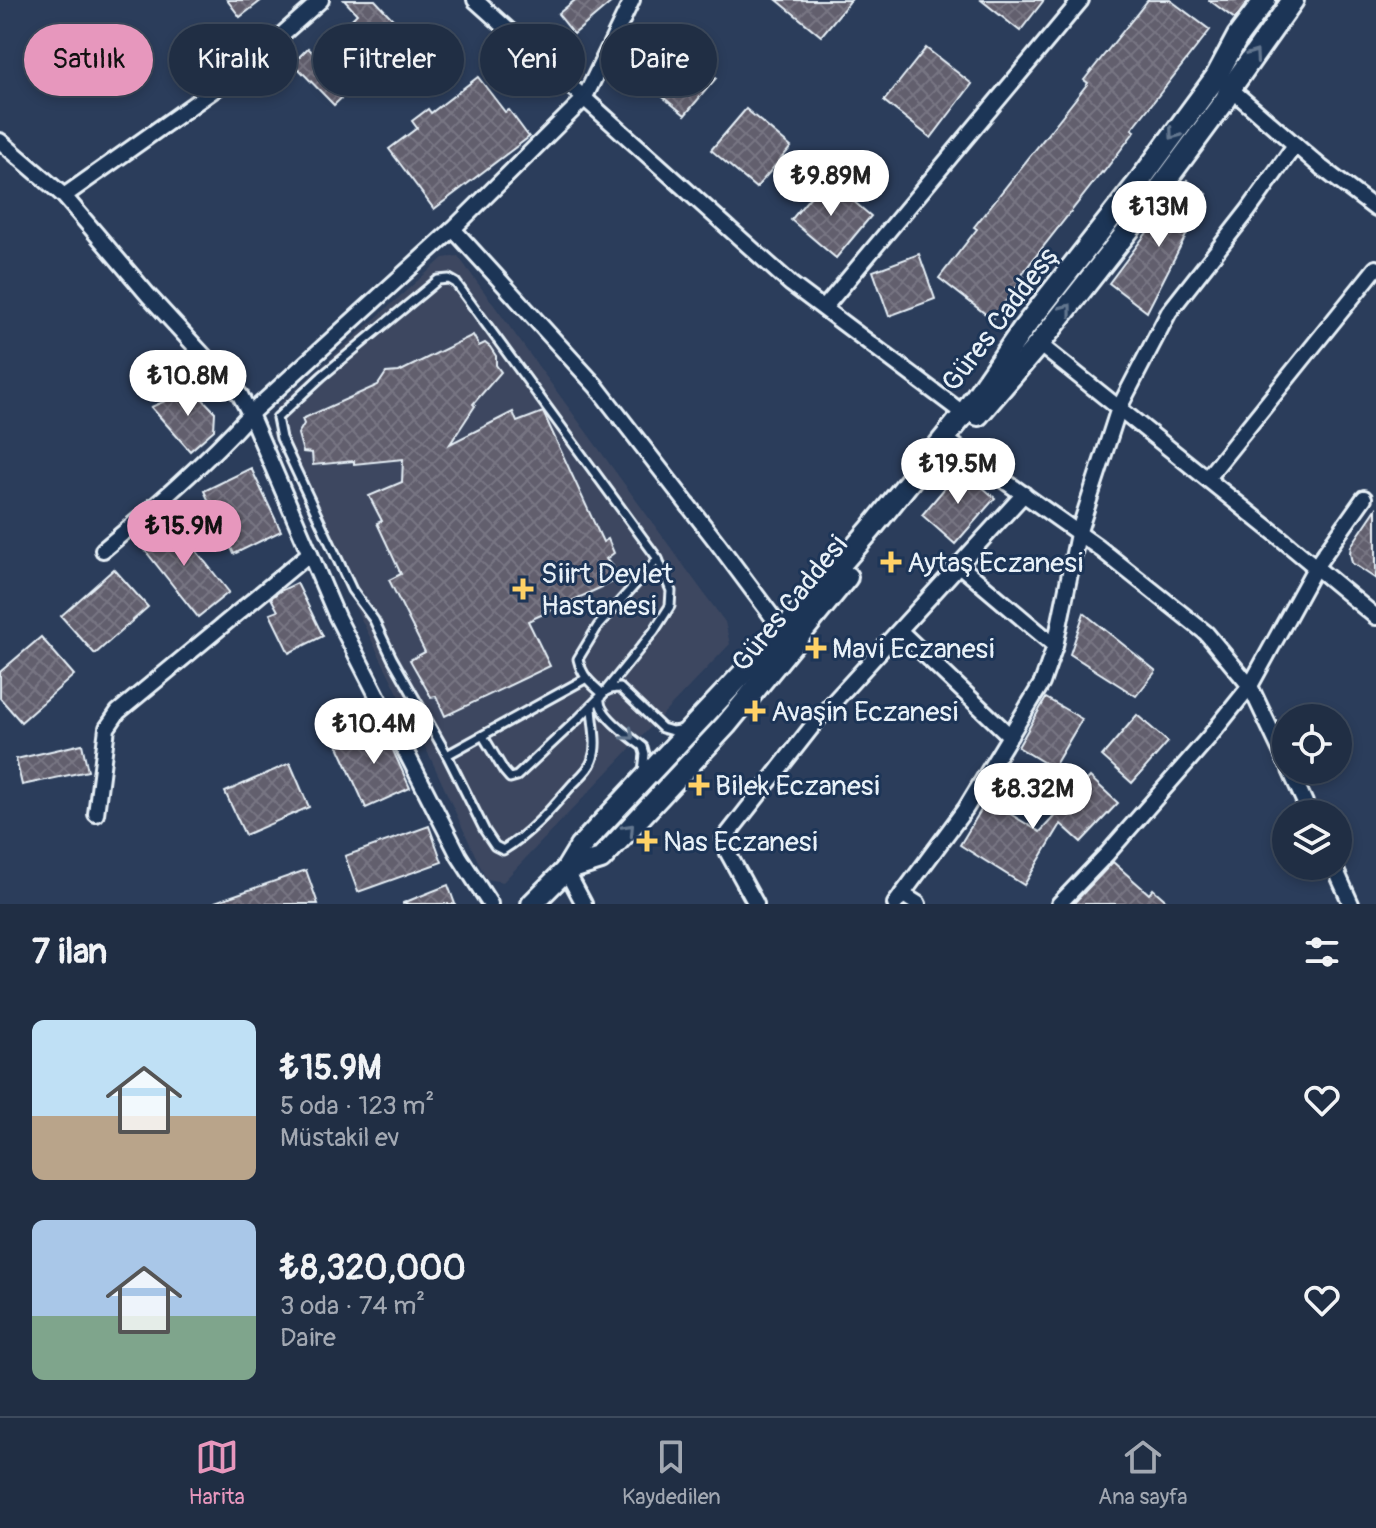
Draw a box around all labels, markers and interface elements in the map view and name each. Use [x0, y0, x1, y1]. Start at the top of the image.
chip: Satılık [24, 24, 153, 96]
chip: Kiralık [169, 24, 297, 96]
chip: Filtreler [313, 24, 464, 96]
chip: Yeni [480, 24, 585, 96]
chip: Daire [601, 24, 717, 96]
one-way arrow [1244, 50, 1259, 64]
one-way arrow [1170, 125, 1184, 140]
pin: ₺9.89M [766, 150, 896, 218]
text: ₺9.89M [791, 160, 871, 192]
pin: ₺13M [1112, 181, 1206, 249]
text: ₺13M [1130, 191, 1189, 223]
street label: Güres Caddesş [935, 240, 1066, 399]
one-way arrow [1057, 303, 1071, 318]
pin: ₺10.8M [123, 350, 253, 418]
text: ₺10.8M [147, 360, 229, 392]
pin: ₺19.5M [893, 438, 1023, 506]
text: ₺19.5M [919, 448, 997, 480]
pin: ₺15.9M [119, 500, 249, 568]
text: ₺15.9M [145, 510, 223, 542]
street label: Güres Caddesi [724, 529, 856, 679]
place label: Aytaş Eczanesi [907, 546, 1083, 581]
marker: Aytaş Eczanesi [882, 553, 900, 571]
place label: Siirt Devlet Hastanesi [541, 557, 674, 624]
marker: Siirt Devlet Hastanesi [512, 578, 534, 600]
place label: Mavi Eczanesi [832, 632, 994, 667]
marker: Mavi Eczanesi [807, 639, 825, 657]
place label: Avaşin Eczanesi [771, 695, 958, 730]
pin: ₺10.4M [309, 698, 439, 766]
marker: Avaşin Eczanesi [746, 702, 764, 720]
map controls [1272, 704, 1352, 880]
button: locate [1272, 704, 1352, 784]
text: ₺10.4M [332, 708, 416, 740]
one-way arrow [620, 725, 634, 740]
pin: ₺8.32M [968, 763, 1098, 831]
place label: Bilek Eczanesi [715, 769, 880, 804]
text: ₺8.32M [992, 773, 1074, 805]
marker: Bilek Eczanesi [690, 776, 708, 794]
button: layers [1272, 800, 1352, 880]
one-way arrow [619, 824, 634, 838]
place label: Nas Eczanesi [663, 825, 818, 860]
marker: Nas Eczanesi [638, 832, 656, 850]
icon: filters [1300, 930, 1344, 974]
text: 7 ilan [32, 931, 107, 974]
text: ₺15.9M [280, 1047, 382, 1090]
icon: home [96, 1052, 192, 1148]
icon: heart [1300, 1078, 1344, 1122]
text: 5 oda · 123 m² [280, 1090, 434, 1122]
text: Müstakil ev [280, 1122, 400, 1154]
text: ₺8,320,000 [280, 1247, 466, 1290]
icon: home [96, 1252, 192, 1348]
icon: heart [1300, 1278, 1344, 1322]
text: 3 oda · 74 m² [280, 1290, 425, 1322]
text: Daire [280, 1322, 336, 1354]
tab: Harita [189, 1435, 245, 1511]
tab: Kaydedilen [622, 1435, 721, 1511]
tab: Ana sayfa [1098, 1435, 1187, 1511]

